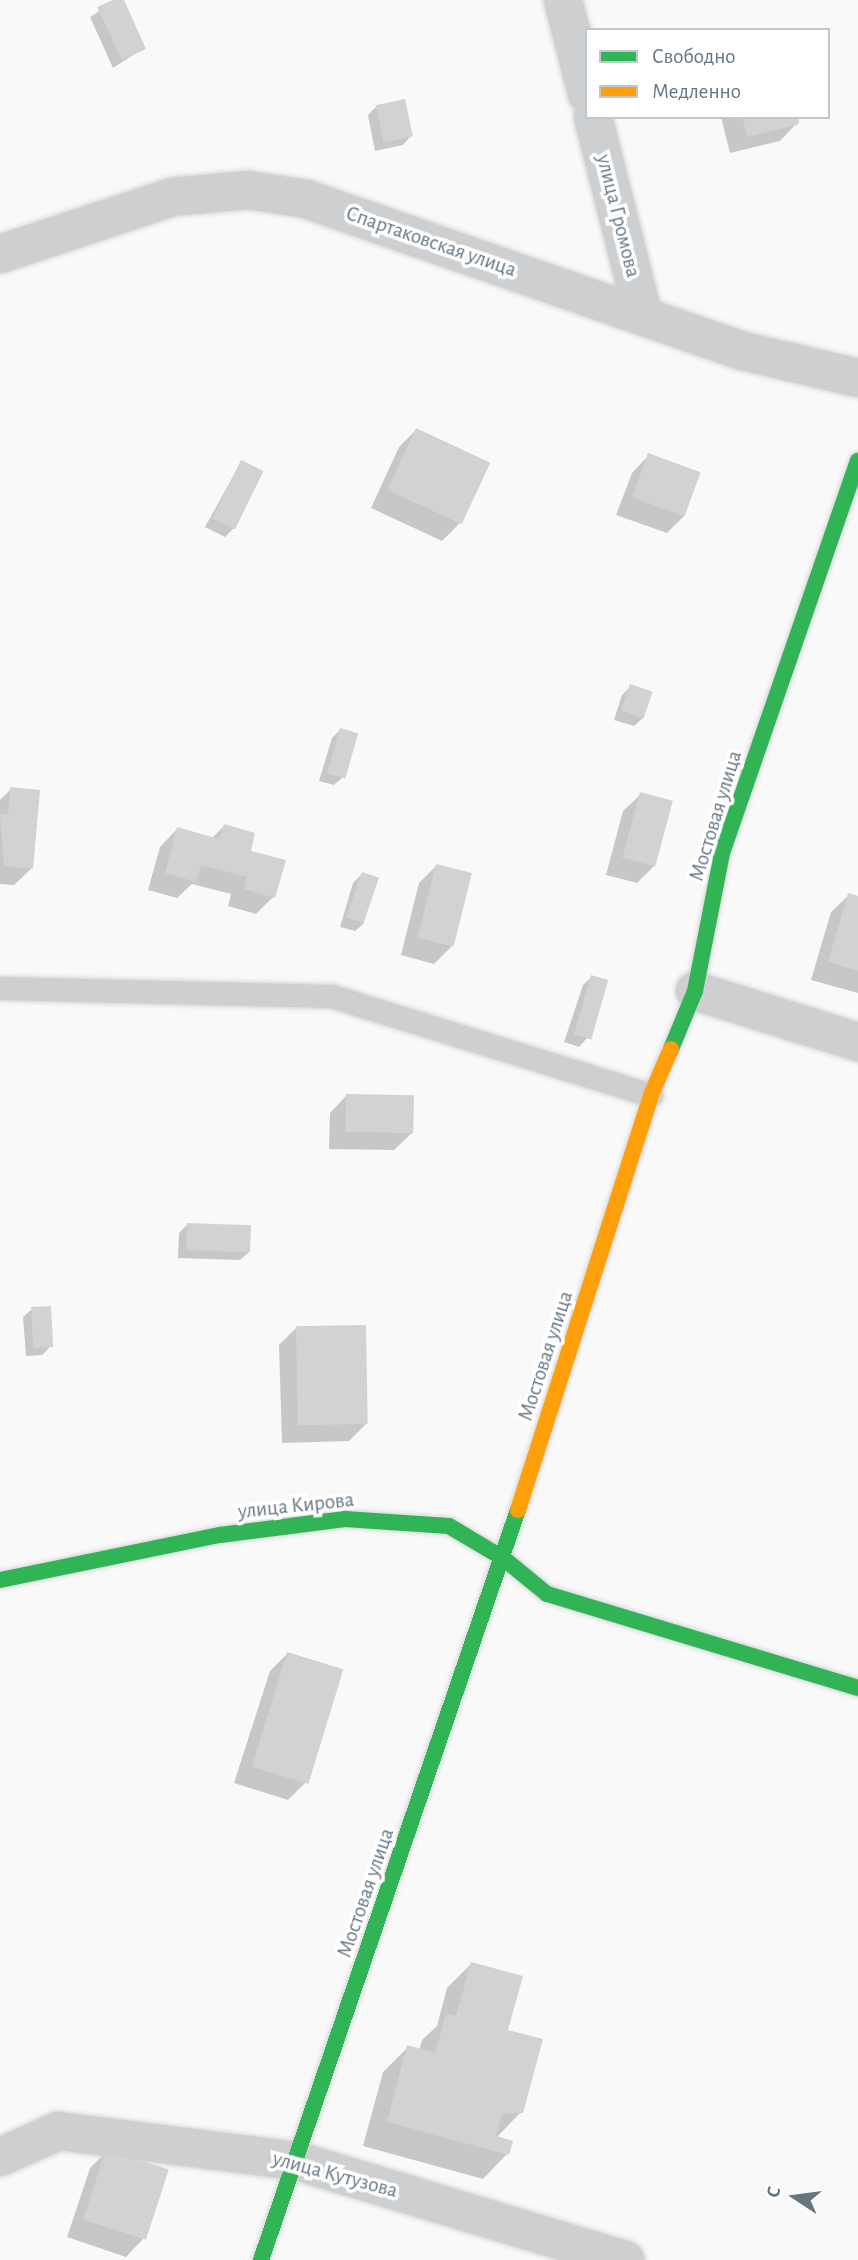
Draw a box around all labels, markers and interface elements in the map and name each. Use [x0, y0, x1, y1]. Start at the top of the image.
legend [585, 28, 830, 119]
text: Свободно [652, 46, 736, 67]
text: Медленно [652, 81, 741, 102]
street label: улица Громова [591, 152, 645, 280]
street label: Спартаковская улица [343, 201, 519, 283]
street label: Мостовая улица [684, 748, 748, 884]
street label: Мостовая улица [513, 1288, 579, 1424]
street label: улица Кирова [237, 1487, 355, 1525]
street label: Мостовая улица [332, 1825, 400, 1961]
street label: улица Кутузова [270, 2146, 400, 2204]
north arrow [760, 2162, 830, 2232]
text: С [764, 2185, 784, 2199]

